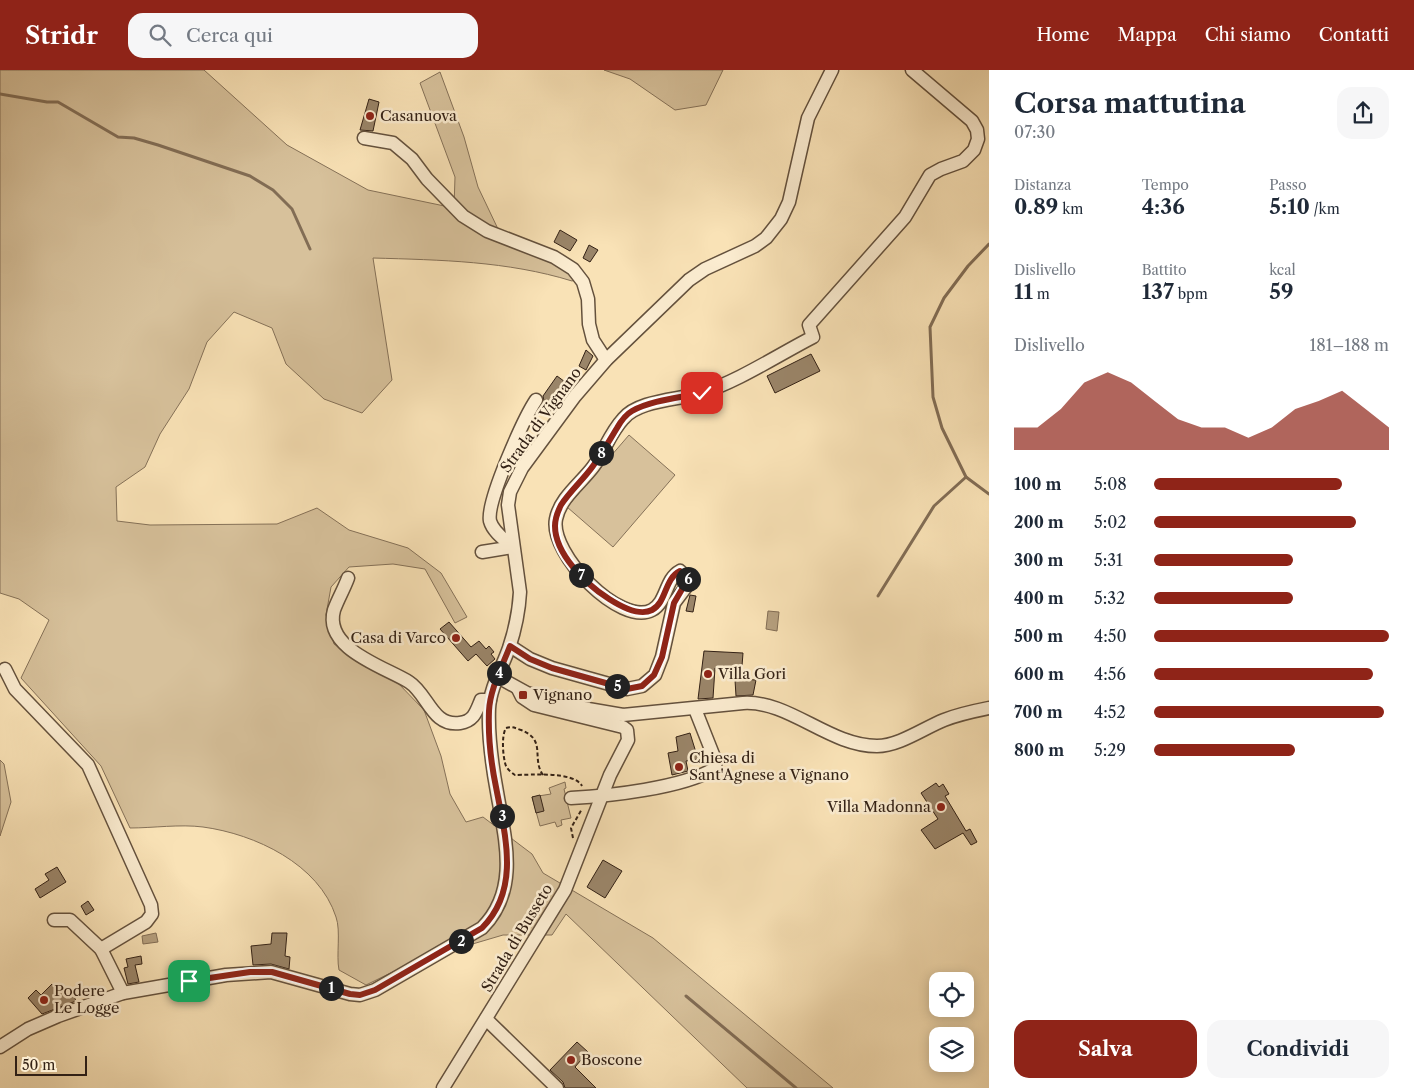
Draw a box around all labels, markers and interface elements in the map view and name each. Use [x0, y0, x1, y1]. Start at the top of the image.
search box [128, 13, 478, 58]
text: Stridr [25, 21, 98, 50]
icon: search [146, 21, 174, 49]
text: Cerca qui [186, 24, 273, 47]
text: Home [1037, 24, 1089, 46]
text: Mappa [1117, 24, 1177, 46]
text: Chi siamo [1205, 24, 1291, 46]
text: Contatti [1319, 24, 1389, 46]
text: Corsa mattutina [1014, 86, 1246, 120]
button: share [1337, 87, 1389, 139]
place label: Casanuova [380, 106, 457, 125]
marker: Casanuova [364, 110, 376, 122]
text: 07:30 [1014, 122, 1055, 142]
text: Distanza [1014, 176, 1071, 194]
text: Tempo [1142, 176, 1189, 194]
text: Passo [1269, 176, 1307, 194]
text: 0.89 [1014, 194, 1058, 219]
text: 4:36 [1142, 194, 1185, 219]
text: 5:10 [1269, 194, 1310, 219]
text: km [1058, 200, 1083, 218]
text: /km [1310, 200, 1340, 218]
text: Dislivello [1014, 261, 1076, 279]
text: Battito [1142, 261, 1187, 279]
text: kcal [1269, 261, 1296, 279]
text: 11 [1014, 279, 1033, 304]
text: 137 [1142, 279, 1174, 304]
text: 59 [1269, 279, 1293, 304]
text: m [1033, 285, 1050, 303]
text: bpm [1174, 285, 1208, 303]
text: Dislivello [1014, 335, 1085, 355]
text: 181–188 m [1309, 335, 1389, 355]
street label: Strada di Vignano [496, 363, 585, 476]
pin [681, 372, 723, 414]
icon: check [688, 379, 716, 407]
pin: 8 [588, 440, 614, 466]
text: 8 [597, 444, 606, 462]
text: 100 m [1014, 474, 1061, 494]
text: 5:08 [1094, 474, 1127, 494]
text: 200 m [1014, 512, 1064, 532]
text: 5:02 [1094, 512, 1127, 532]
text: 300 m [1014, 550, 1063, 570]
text: 5:31 [1094, 550, 1123, 570]
pin: 7 [568, 562, 594, 588]
text: 7 [578, 566, 585, 584]
pin: 6 [676, 566, 700, 592]
text: 6 [684, 570, 693, 588]
text: 400 m [1014, 588, 1064, 608]
text: 5:32 [1094, 588, 1125, 608]
text: 500 m [1014, 626, 1063, 646]
text: 4:50 [1094, 626, 1127, 646]
place label: Casa di Varco [351, 628, 446, 647]
marker: Casa di Varco [450, 632, 462, 644]
pin: 4 [486, 660, 512, 686]
text: 4 [495, 664, 504, 682]
place label: Villa Gori [717, 664, 787, 683]
text: 600 m [1014, 664, 1064, 684]
text: 4:56 [1094, 664, 1126, 684]
marker: Villa Gori [702, 668, 714, 680]
pin: 5 [604, 674, 630, 698]
text: 5 [614, 677, 621, 695]
place label: Vignano [532, 685, 592, 704]
marker: Vignano [517, 689, 529, 701]
text: 700 m [1014, 702, 1063, 722]
text: 4:52 [1094, 702, 1126, 722]
text: 800 m [1014, 740, 1064, 760]
text: 5:29 [1094, 740, 1126, 760]
place label: Chiesa di Sant'Agnese a Vignano [689, 748, 849, 784]
marker: Chiesa di Sant'Agnese a Vignano [673, 761, 685, 773]
place label: Villa Madonna [826, 797, 931, 816]
marker: Villa Madonna [935, 801, 947, 813]
pin: 3 [490, 804, 514, 828]
text: 3 [499, 807, 506, 825]
street label: Strada di Busseto [477, 880, 556, 995]
pin: 2 [448, 928, 474, 954]
text: 2 [457, 932, 466, 950]
pin [168, 960, 210, 1002]
icon: arrive [175, 967, 203, 995]
map controls [929, 972, 974, 1072]
button: locate [929, 972, 974, 1017]
pin: 1 [318, 976, 344, 1000]
text: 1 [328, 979, 335, 997]
place label: Podere Le Logge [54, 981, 119, 1017]
marker: Podere Le Logge [38, 994, 50, 1006]
button: Salva [1014, 1020, 1197, 1078]
button: Condividi [1207, 1020, 1389, 1078]
button: layers [929, 1027, 974, 1072]
place label: Boscone [581, 1050, 642, 1069]
scale bar [15, 1053, 88, 1076]
marker: Boscone [565, 1054, 577, 1066]
text: 50 m [22, 1056, 55, 1074]

